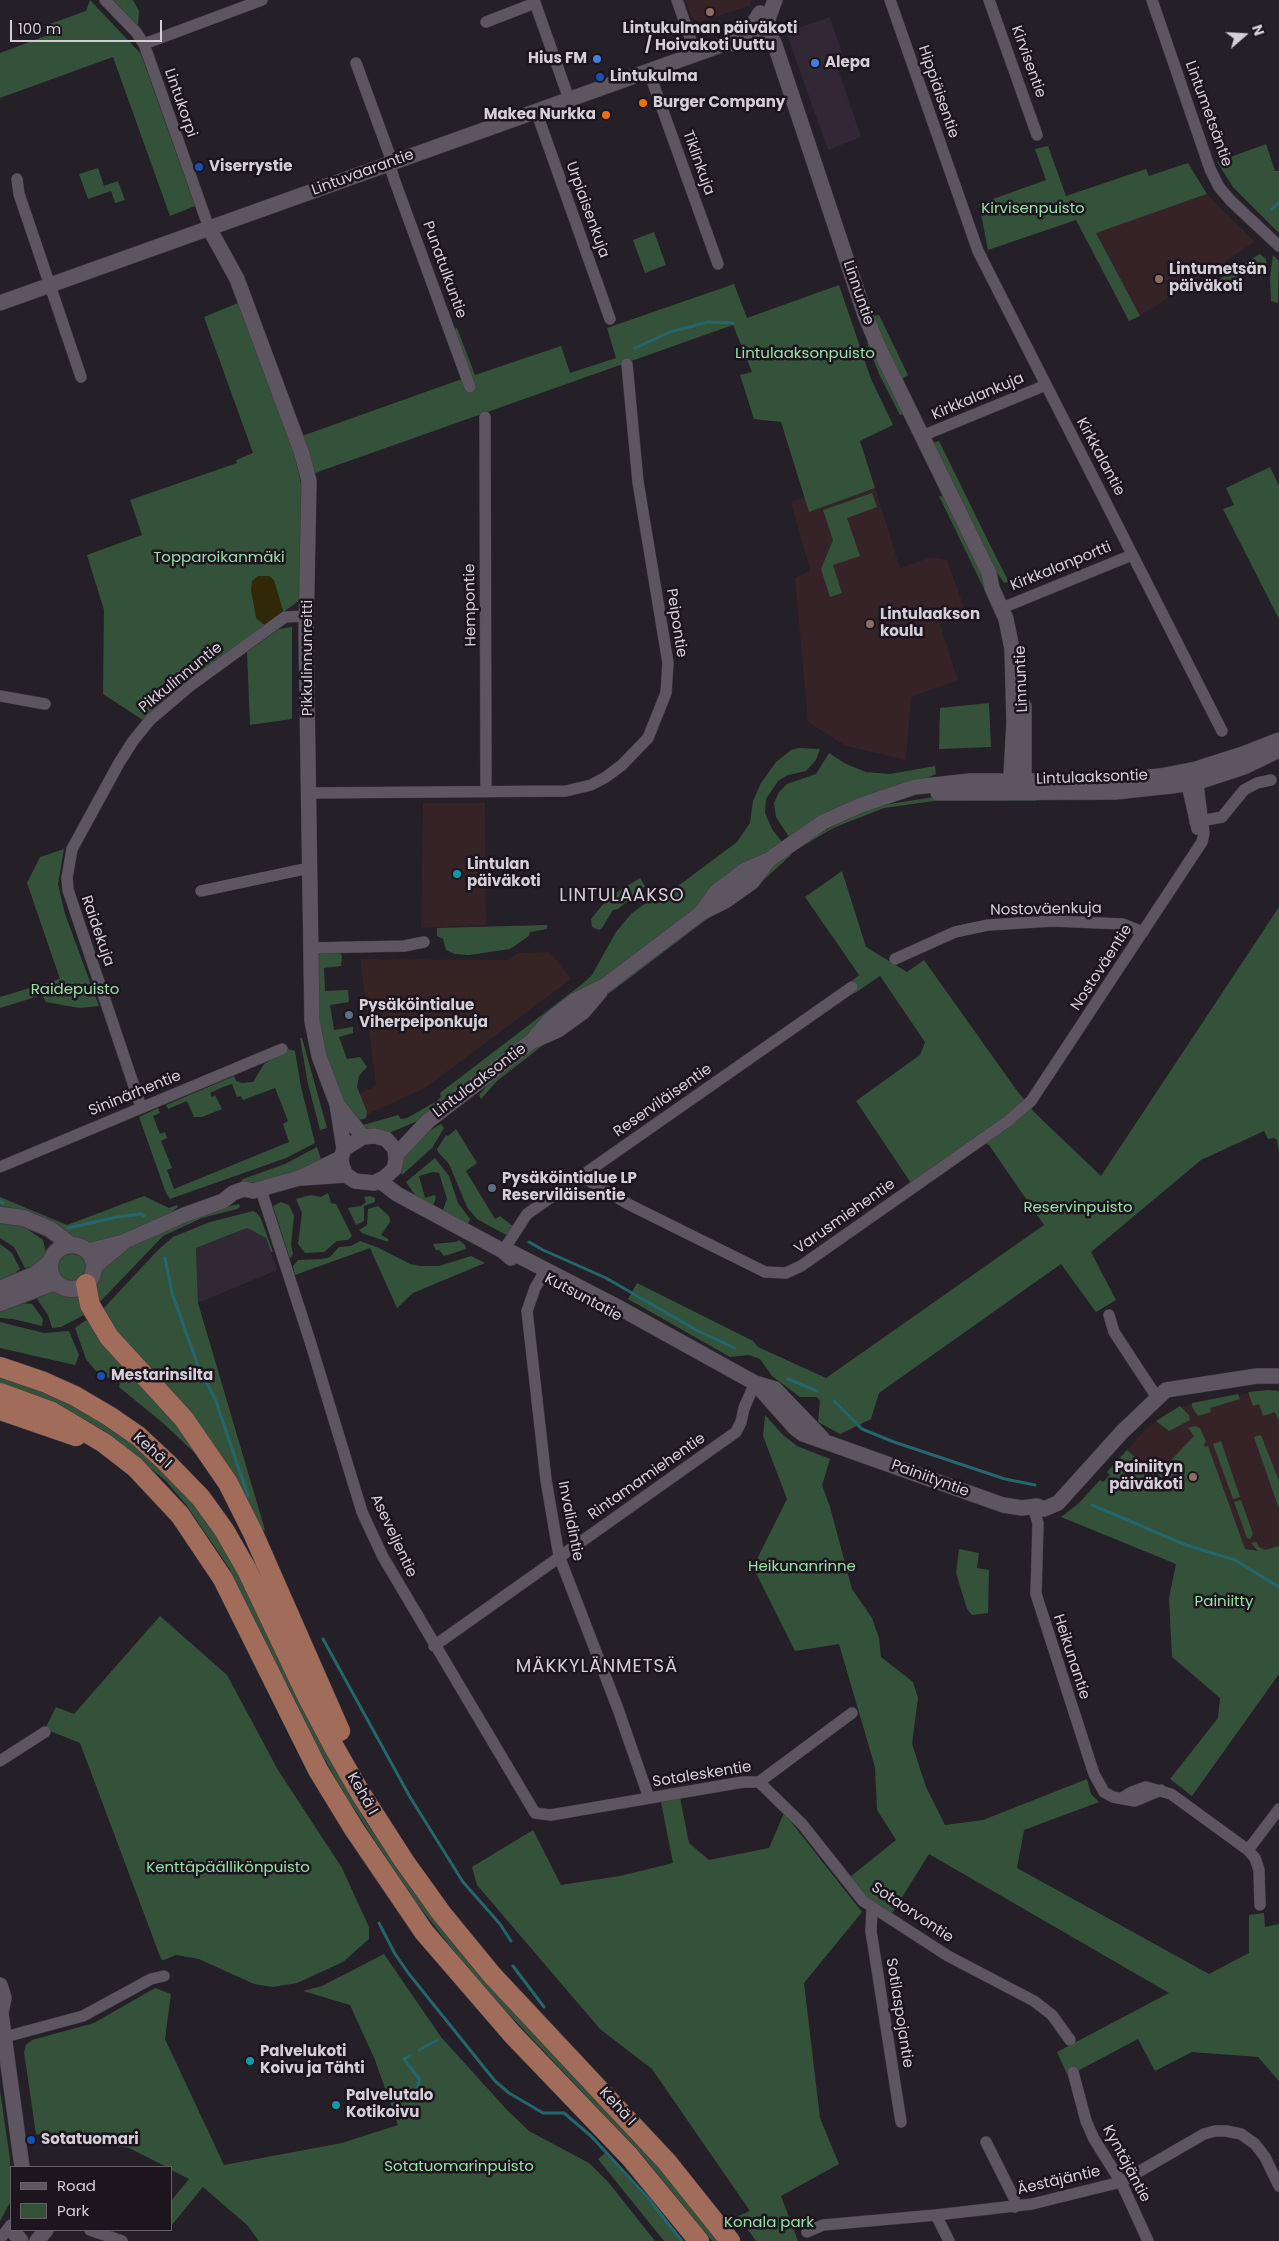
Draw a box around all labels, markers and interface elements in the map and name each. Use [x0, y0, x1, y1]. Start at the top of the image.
marker: Lintukulman päiväkoti / Hoivakoti Uuttu [704, 6, 716, 18]
scale bar [12, 10, 165, 42]
north arrow [1219, 10, 1269, 60]
text: 100 m [18, 18, 61, 39]
place label: Lintukulman päiväkoti / Hoivakoti Uuttu [623, 20, 797, 55]
text: N [1247, 22, 1269, 38]
street label: Kirvisentie [1007, 23, 1049, 101]
street label: Hippiäisentie [914, 43, 962, 141]
place label: Hius FM [528, 50, 587, 68]
marker: Hius FM [591, 53, 603, 65]
place label: Alepa [825, 54, 870, 72]
marker: Alepa [809, 57, 821, 69]
street label: Lintumetsäntie [1181, 59, 1235, 169]
street label: Lintukorpi [160, 66, 200, 140]
place label: Lintukulma [610, 68, 698, 86]
marker: Lintukulma [594, 71, 606, 83]
place label: Burger Company [653, 94, 785, 112]
marker: Burger Company [637, 97, 649, 109]
place label: Makea Nurkka [484, 106, 596, 124]
marker: Makea Nurkka [600, 109, 612, 121]
street label: Tiklinkuja [678, 128, 718, 198]
street label: Lintuvaarantie [310, 146, 416, 200]
place label: Viserrystie [209, 158, 292, 176]
street label: Urpiaisenkuja [561, 159, 613, 261]
marker: Viserrystie [193, 161, 205, 173]
park label: Kirvisenpuisto [981, 200, 1085, 218]
street label: Punatulkuntie [418, 219, 470, 321]
street label: Linnuntie [839, 258, 877, 328]
place label: Lintumetsän päiväkoti [1169, 261, 1267, 296]
marker: Lintumetsän päiväkoti [1153, 273, 1165, 285]
park label: Lintulaaksonpuisto [735, 345, 875, 363]
street label: Kirkkalankuja [929, 369, 1027, 425]
street label: Kirkkalantie [1072, 415, 1128, 499]
street label: Kirkkalanportti [1008, 539, 1114, 595]
park label: Topparoikanmäki [153, 549, 285, 567]
street label: Hempontie [461, 563, 481, 647]
street label: Peipontie [662, 587, 690, 659]
street label: Pikkulinnunreitti [299, 600, 317, 716]
place label: Lintulaakson koulu [880, 606, 980, 641]
marker: Lintulaakson koulu [864, 618, 876, 630]
street label: Pikkulinnuntie [136, 639, 226, 717]
street label: Linnuntie [1012, 645, 1032, 713]
street label: Lintulaaksontie [1036, 767, 1148, 789]
place label: Lintulan päiväkoti [467, 856, 541, 891]
marker: Lintulan päiväkoti [451, 868, 463, 880]
district label: LINTULAAKSO [558, 885, 686, 907]
street label: Raidekuja [77, 893, 117, 969]
street label: Nostoväenkuja [990, 900, 1102, 920]
street label: Nostoväentie [1068, 922, 1136, 1014]
park label: Raidepuisto [31, 981, 119, 999]
place label: Pysäköintialue Viherpeiponkuja [359, 997, 488, 1032]
marker: Pysäköintialue Viherpeiponkuja [343, 1009, 355, 1021]
street label: Lintulaaksontie [430, 1040, 530, 1122]
street label: Reserviläisentie [610, 1060, 716, 1142]
street label: Sininärhentie [86, 1067, 184, 1121]
place label: Pysäköintialue LP Reserviläisentie [502, 1170, 637, 1205]
street label: Varusmiehentie [791, 1176, 899, 1258]
marker: Pysäköintialue LP Reserviläisentie [486, 1182, 498, 1194]
park label: Reservinpuisto [1023, 1199, 1133, 1217]
street label: Kutsuntatie [541, 1270, 625, 1326]
place label: Mestarinsilta [111, 1367, 213, 1385]
marker: Mestarinsilta [95, 1370, 107, 1382]
street label: Kehä I [129, 1429, 175, 1473]
street label: Rintamamiehentie [585, 1430, 709, 1524]
street label: Painiityntie [889, 1457, 971, 1501]
place label: Painiityn päiväkoti [1109, 1459, 1183, 1494]
marker: Painiityn päiväkoti [1187, 1471, 1199, 1483]
street label: Invalidintie [553, 1479, 587, 1563]
street label: Aseveljentie [366, 1492, 420, 1580]
park label: Heikunanrinne [748, 1558, 856, 1576]
park label: Painiitty [1195, 1593, 1253, 1611]
street label: Heikunantie [1049, 1612, 1093, 1702]
district label: MÄKKYLÄNMETSÄ [514, 1656, 680, 1678]
street label: Sotaleskentie [651, 1758, 753, 1792]
street label: Kehä I [343, 1770, 381, 1818]
park label: Kenttäpäällikönpuisto [146, 1859, 310, 1877]
street label: Sotaorvontie [867, 1879, 957, 1947]
street label: Sotilaspojantie [881, 1957, 917, 2069]
place label: Palvelukoti Koivu ja Tähti [260, 2043, 365, 2078]
marker: Palvelukoti Koivu ja Tähti [244, 2055, 256, 2067]
street label: Kehä I [595, 2084, 639, 2130]
place label: Palvelutalo Kotikoivu [346, 2087, 433, 2122]
marker: Palvelutalo Kotikoivu [330, 2099, 342, 2111]
street label: Kyntäjäntie [1098, 2122, 1154, 2206]
place label: Sotatuomari [41, 2131, 139, 2149]
marker: Sotatuomari [25, 2134, 37, 2146]
park label: Sotatuomarinpuisto [384, 2158, 534, 2176]
street label: Äestäjäntie [1016, 2163, 1102, 2199]
legend [10, 2166, 172, 2231]
text: Road [57, 2175, 96, 2196]
text: Park [57, 2200, 89, 2221]
park label: Konala park [724, 2214, 814, 2232]

